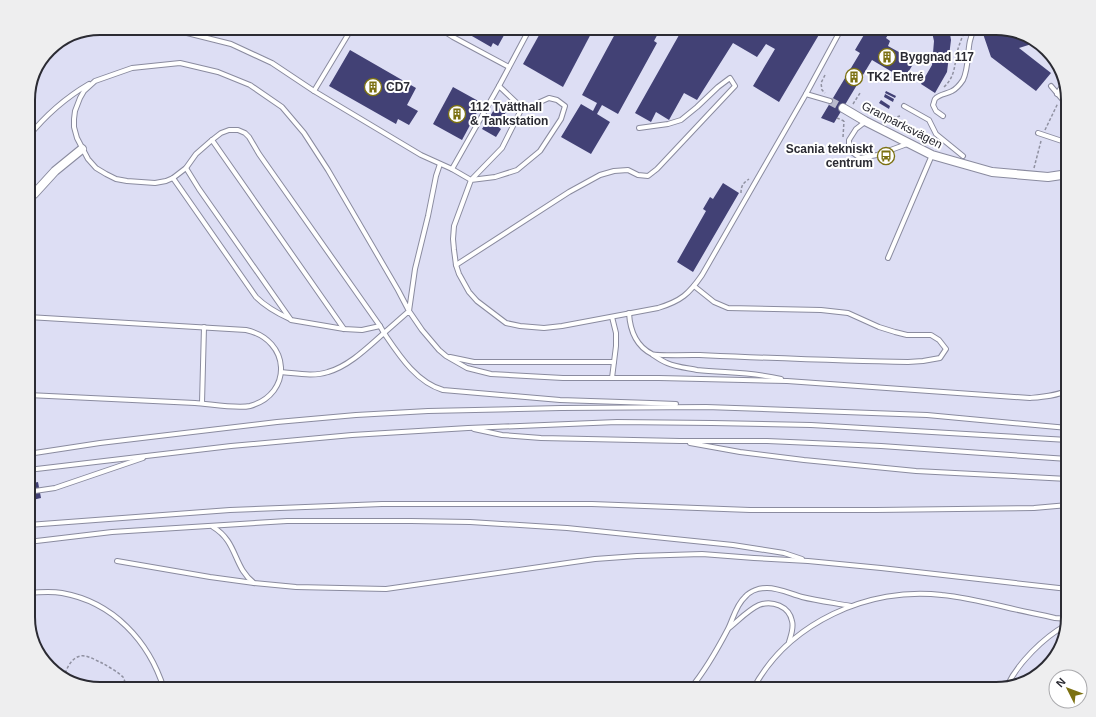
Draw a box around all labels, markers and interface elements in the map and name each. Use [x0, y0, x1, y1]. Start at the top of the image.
building icon: Byggnad 117 [877, 47, 897, 67]
place label: Byggnad 117 [900, 50, 974, 64]
building icon: TK2 Entré [844, 67, 864, 87]
place label: TK2 Entré [867, 70, 924, 84]
building icon: CD7 [363, 77, 383, 97]
place label: CD7 [386, 80, 410, 94]
street label: Granparksvägen [859, 99, 945, 151]
place label: 112 Tvätthall & Tankstation [470, 100, 548, 128]
building icon: 112 Tvätthall & Tankstation [447, 104, 467, 124]
place label: Scania tekniskt centrum [786, 142, 873, 170]
bus stop icon: Scania tekniskt centrum [876, 146, 896, 166]
north arrow [1048, 669, 1088, 709]
text: N [1053, 675, 1068, 689]

